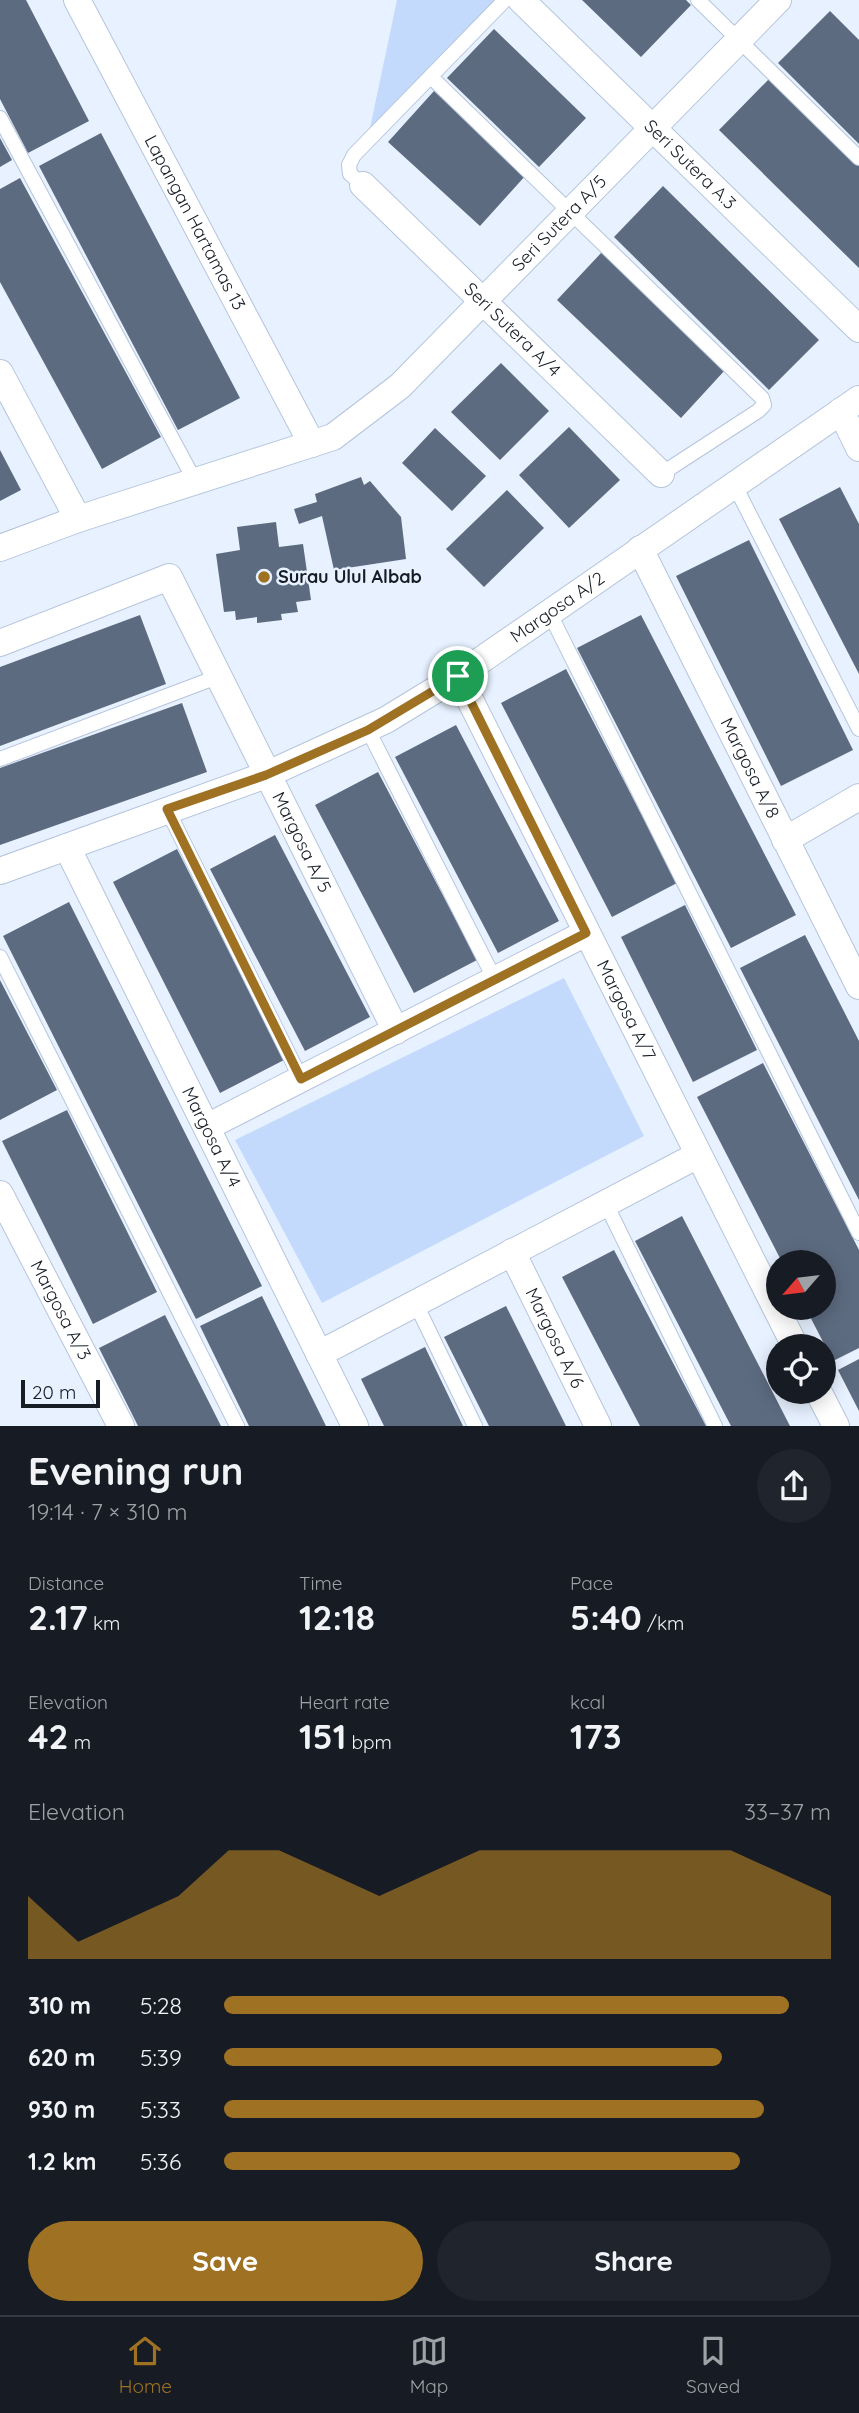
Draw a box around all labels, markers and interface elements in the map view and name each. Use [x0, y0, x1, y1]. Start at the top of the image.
street label: Seri Sutera A.3 [640, 114, 741, 214]
street label: Lapangan Hartamas 13 [140, 131, 251, 314]
street label: Seri Sutera A/5 [507, 170, 611, 276]
street label: Seri Sutera A/4 [460, 277, 566, 381]
place label: Surau Ulul Albab [278, 565, 422, 588]
street label: Margosa A/2 [505, 566, 609, 648]
marker: Surau Ulul Albab [256, 569, 272, 585]
pin [428, 646, 488, 706]
icon: arrive [439, 657, 477, 695]
street label: Margosa A/8 [715, 714, 785, 822]
street label: Margosa A/5 [267, 788, 337, 896]
street label: Margosa A/7 [592, 956, 661, 1064]
street label: Margosa A/4 [177, 1083, 246, 1191]
north arrow [766, 1250, 836, 1320]
map controls [766, 1250, 836, 1404]
street label: Margosa A/3 [26, 1256, 96, 1364]
street label: Margosa A/6 [520, 1284, 590, 1392]
button: locate [766, 1334, 836, 1404]
scale bar [21, 1377, 100, 1409]
text: 20 m [32, 1380, 76, 1404]
text: Evening run [28, 1447, 243, 1495]
button: share [757, 1449, 831, 1523]
text: 19:14 · 7 × 310 m [28, 1497, 187, 1526]
text: Distance [28, 1571, 104, 1595]
text: Time [299, 1571, 343, 1595]
text: Pace [570, 1571, 613, 1595]
text: 2.17 [28, 1595, 88, 1639]
text: 12:18 [299, 1595, 375, 1639]
text: 5:40 [570, 1595, 642, 1639]
text: km [88, 1611, 120, 1635]
text: /km [642, 1611, 684, 1635]
text: Elevation [28, 1690, 108, 1714]
text: Heart rate [299, 1690, 390, 1714]
text: kcal [570, 1690, 605, 1714]
text: 42 [28, 1714, 69, 1758]
text: 151 [299, 1714, 346, 1758]
text: 173 [570, 1714, 622, 1758]
text: m [69, 1730, 91, 1754]
text: bpm [346, 1730, 392, 1754]
text: Elevation [28, 1797, 125, 1826]
text: 33–37 m [744, 1797, 831, 1826]
text: 310 m [28, 1991, 91, 2020]
text: 5:28 [140, 1991, 182, 2020]
text: 620 m [28, 2043, 96, 2072]
text: 5:39 [140, 2043, 182, 2072]
text: 930 m [28, 2095, 95, 2124]
text: 5:33 [140, 2095, 181, 2124]
text: 1.2 km [28, 2147, 97, 2176]
text: 5:36 [140, 2147, 181, 2176]
button: Save [28, 2221, 423, 2301]
button: Share [437, 2221, 831, 2301]
tab: Home [119, 2332, 172, 2398]
tab: Map [410, 2332, 448, 2398]
tab: Saved [686, 2332, 740, 2398]

